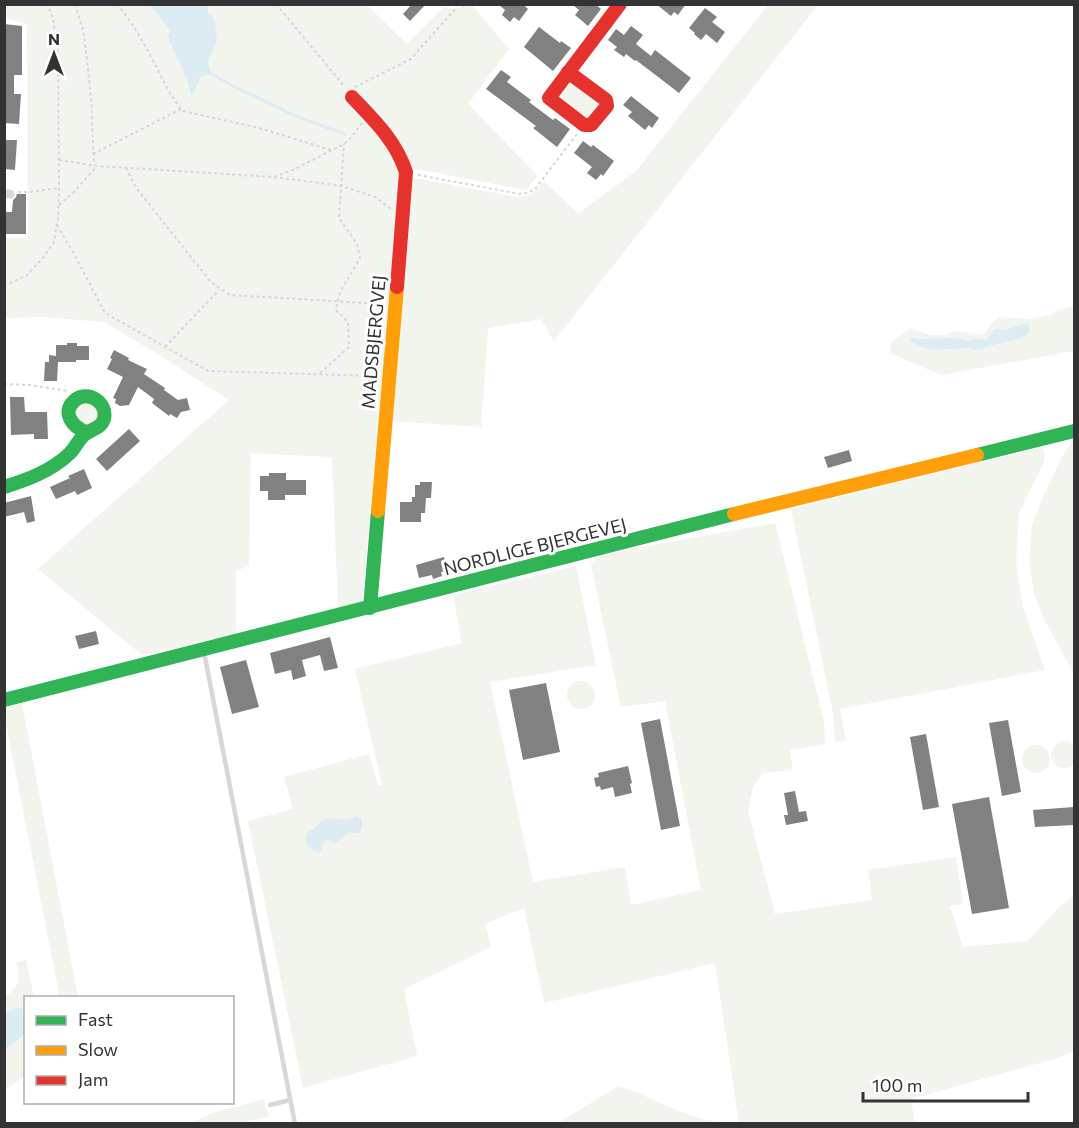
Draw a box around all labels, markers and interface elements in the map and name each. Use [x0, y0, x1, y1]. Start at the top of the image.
north arrow [24, 24, 84, 84]
text: N [48, 29, 60, 48]
street label: MADSBJERGVEJ [356, 274, 390, 410]
street label: NORDLIGE BJERGEVEJ [441, 513, 628, 579]
legend [24, 996, 234, 1104]
text: Fast [78, 1008, 113, 1030]
text: Slow [78, 1038, 118, 1060]
scale bar [863, 1065, 1028, 1103]
text: Jam [78, 1068, 108, 1090]
text: 100 m [872, 1074, 922, 1096]

